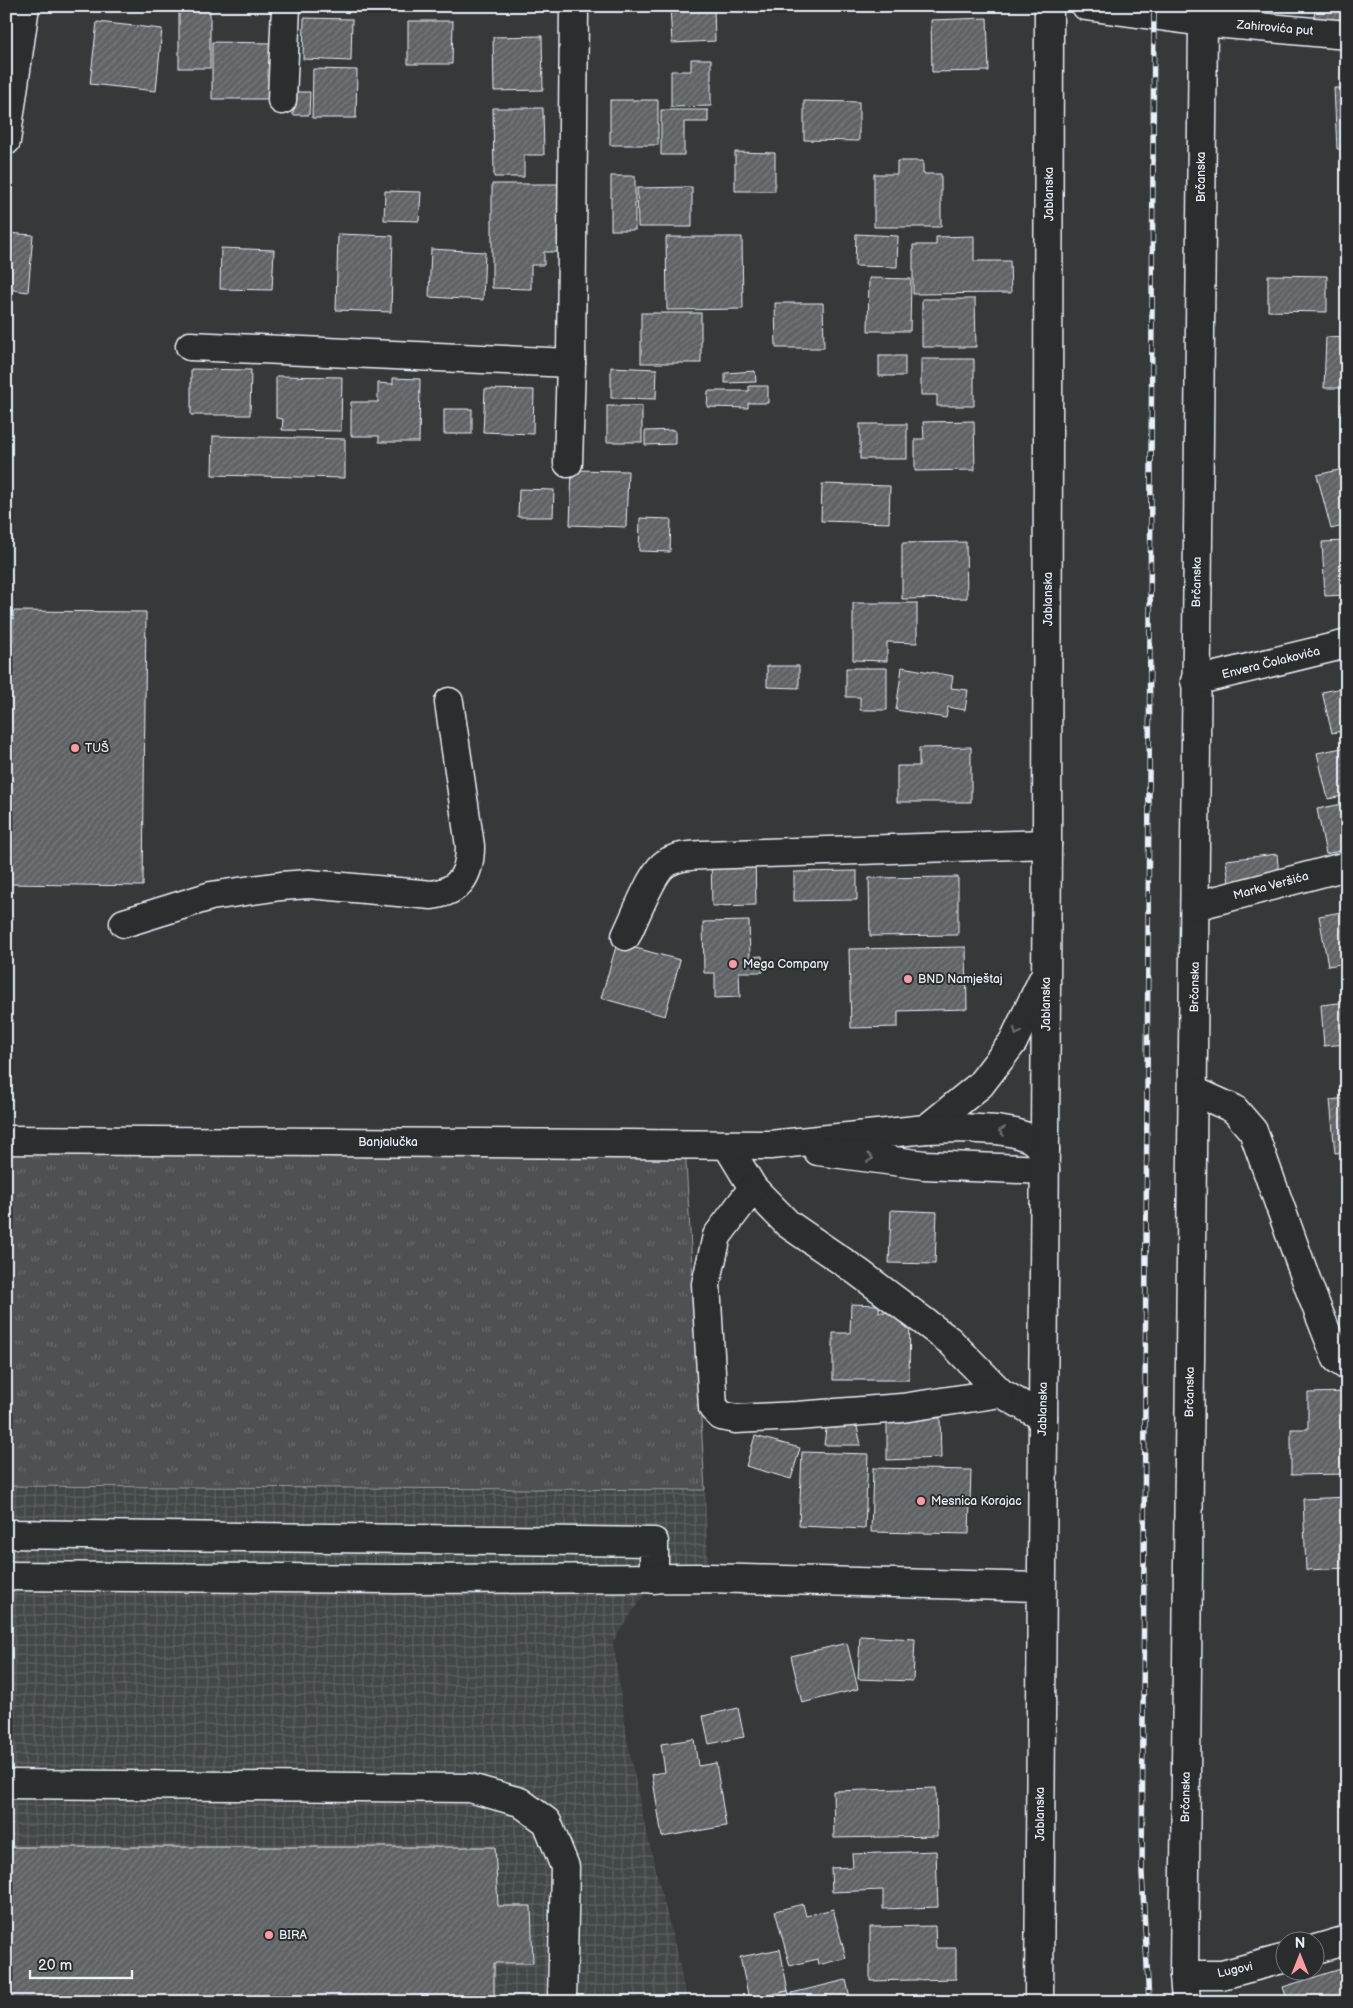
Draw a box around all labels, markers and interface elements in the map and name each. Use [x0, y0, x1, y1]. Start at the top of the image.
street label: Zahirovića put [1235, 17, 1314, 39]
street label: Brčanska [1194, 151, 1209, 202]
street label: Jablanska [1042, 167, 1057, 221]
street label: Brčanska [1189, 556, 1205, 607]
street label: Jablanska [1041, 572, 1056, 626]
street label: Envera Čolakovića [1220, 642, 1322, 682]
place label: TUŠ [85, 740, 109, 756]
marker: TUŠ [69, 742, 81, 754]
street label: Marka Veršića [1232, 869, 1311, 903]
place label: Mega Company [743, 957, 829, 972]
marker: Mega Company [727, 958, 739, 970]
street label: Brčanska [1187, 961, 1203, 1012]
place label: BND Namještaj [918, 972, 1003, 987]
marker: BND Namještaj [902, 973, 914, 985]
street label: Jablanska [1039, 977, 1054, 1031]
one-way arrow [1014, 1027, 1024, 1036]
one-way arrow [997, 1126, 1005, 1137]
street label: Banjalučka [358, 1135, 418, 1150]
one-way arrow [866, 1152, 874, 1162]
street label: Brčanska [1182, 1366, 1198, 1417]
street label: Jablanska [1035, 1382, 1051, 1436]
place label: Mesnica Korajac [931, 1494, 1022, 1509]
marker: Mesnica Korajac [915, 1495, 927, 1507]
street label: Brčanska [1178, 1771, 1194, 1822]
street label: Jablanska [1033, 1787, 1048, 1841]
place label: BIRA [279, 1928, 307, 1943]
marker: BIRA [263, 1929, 275, 1941]
north arrow [1276, 1930, 1326, 1980]
text: N [1295, 1935, 1305, 1952]
scale bar [30, 1948, 132, 1980]
text: 20 m [38, 1956, 72, 1975]
street label: Lugovi [1216, 1959, 1254, 1981]

